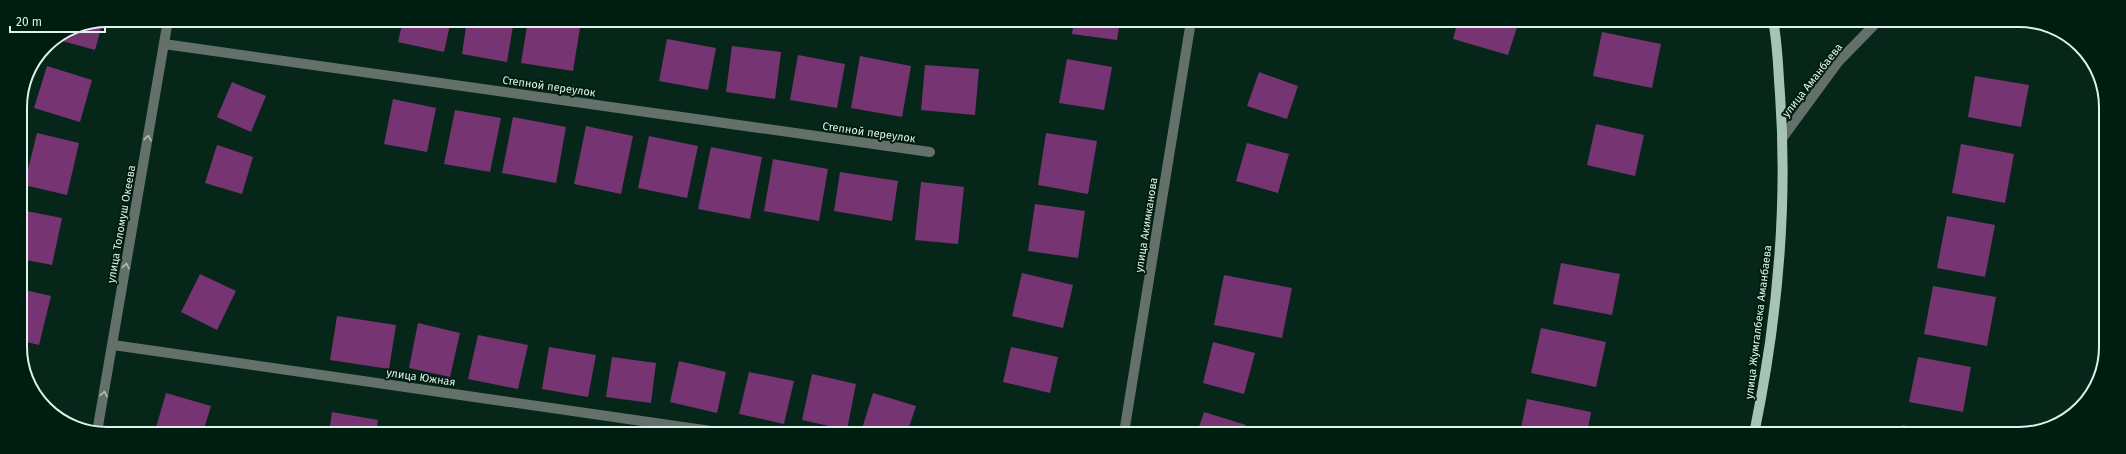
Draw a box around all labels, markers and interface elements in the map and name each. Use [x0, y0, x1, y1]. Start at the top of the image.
scale bar [10, 8, 105, 34]
text: 20 m [16, 15, 42, 29]
street label: улица Аманбаева [1780, 41, 1845, 120]
street label: Степной переулок [501, 74, 597, 100]
street label: Степной переулок [821, 120, 917, 146]
one-way arrow [143, 135, 152, 141]
street label: улица Толомуш Океева [105, 164, 138, 284]
street label: улица Акимканова [1133, 177, 1160, 274]
street label: улица Жумгалбека Аманбаева [1743, 244, 1774, 400]
one-way arrow [121, 263, 130, 269]
street label: улица Южная [385, 366, 456, 389]
one-way arrow [99, 391, 107, 397]

